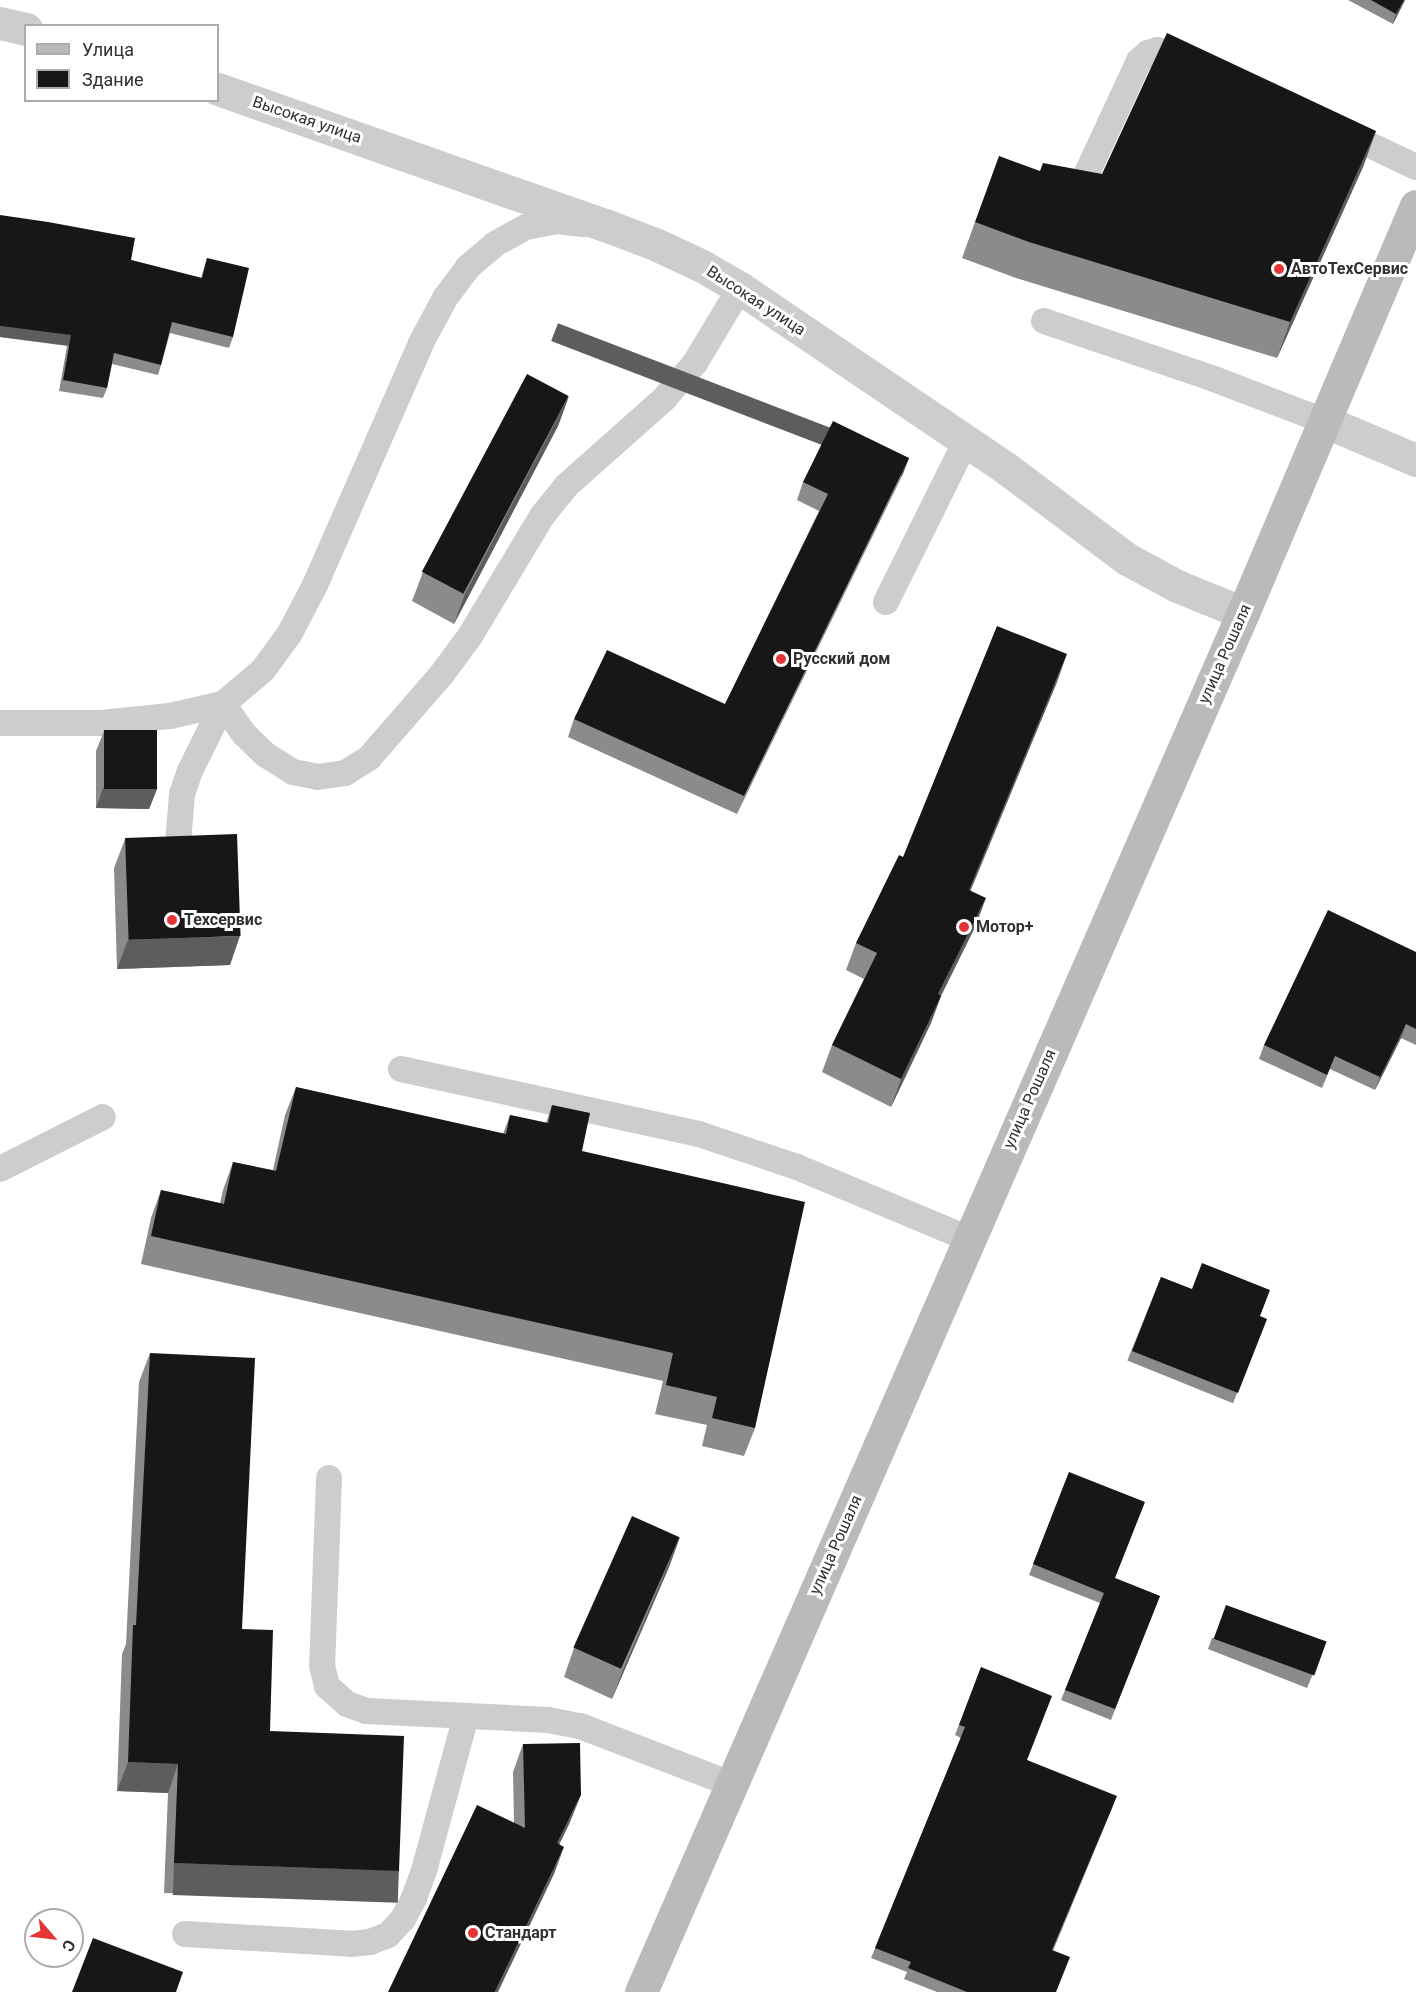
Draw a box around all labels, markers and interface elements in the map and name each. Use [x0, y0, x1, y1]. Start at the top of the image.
legend [24, 24, 219, 102]
text: Улица [82, 39, 134, 60]
text: Здание [82, 69, 144, 90]
street label: Высокая улица [250, 92, 364, 148]
place label: АвтоТехСервис [1291, 259, 1408, 279]
street label: Высокая улица [703, 262, 809, 340]
marker: АвтоТехСервис [1272, 262, 1286, 276]
street label: улица Рошаля [1195, 601, 1255, 707]
place label: Русский дом [793, 649, 890, 669]
marker: Русский дом [774, 652, 788, 666]
place label: Техсервис [184, 910, 262, 930]
marker: Техсервис [165, 913, 179, 927]
place label: Мотор+ [976, 917, 1033, 937]
marker: Мотор+ [957, 920, 971, 934]
street label: улица Рошаля [1000, 1046, 1060, 1152]
street label: улица Рошаля [806, 1492, 866, 1598]
north arrow [24, 1908, 84, 1968]
place label: Стандарт [485, 1923, 557, 1943]
marker: Стандарт [466, 1926, 480, 1940]
text: С [58, 1937, 79, 1955]

